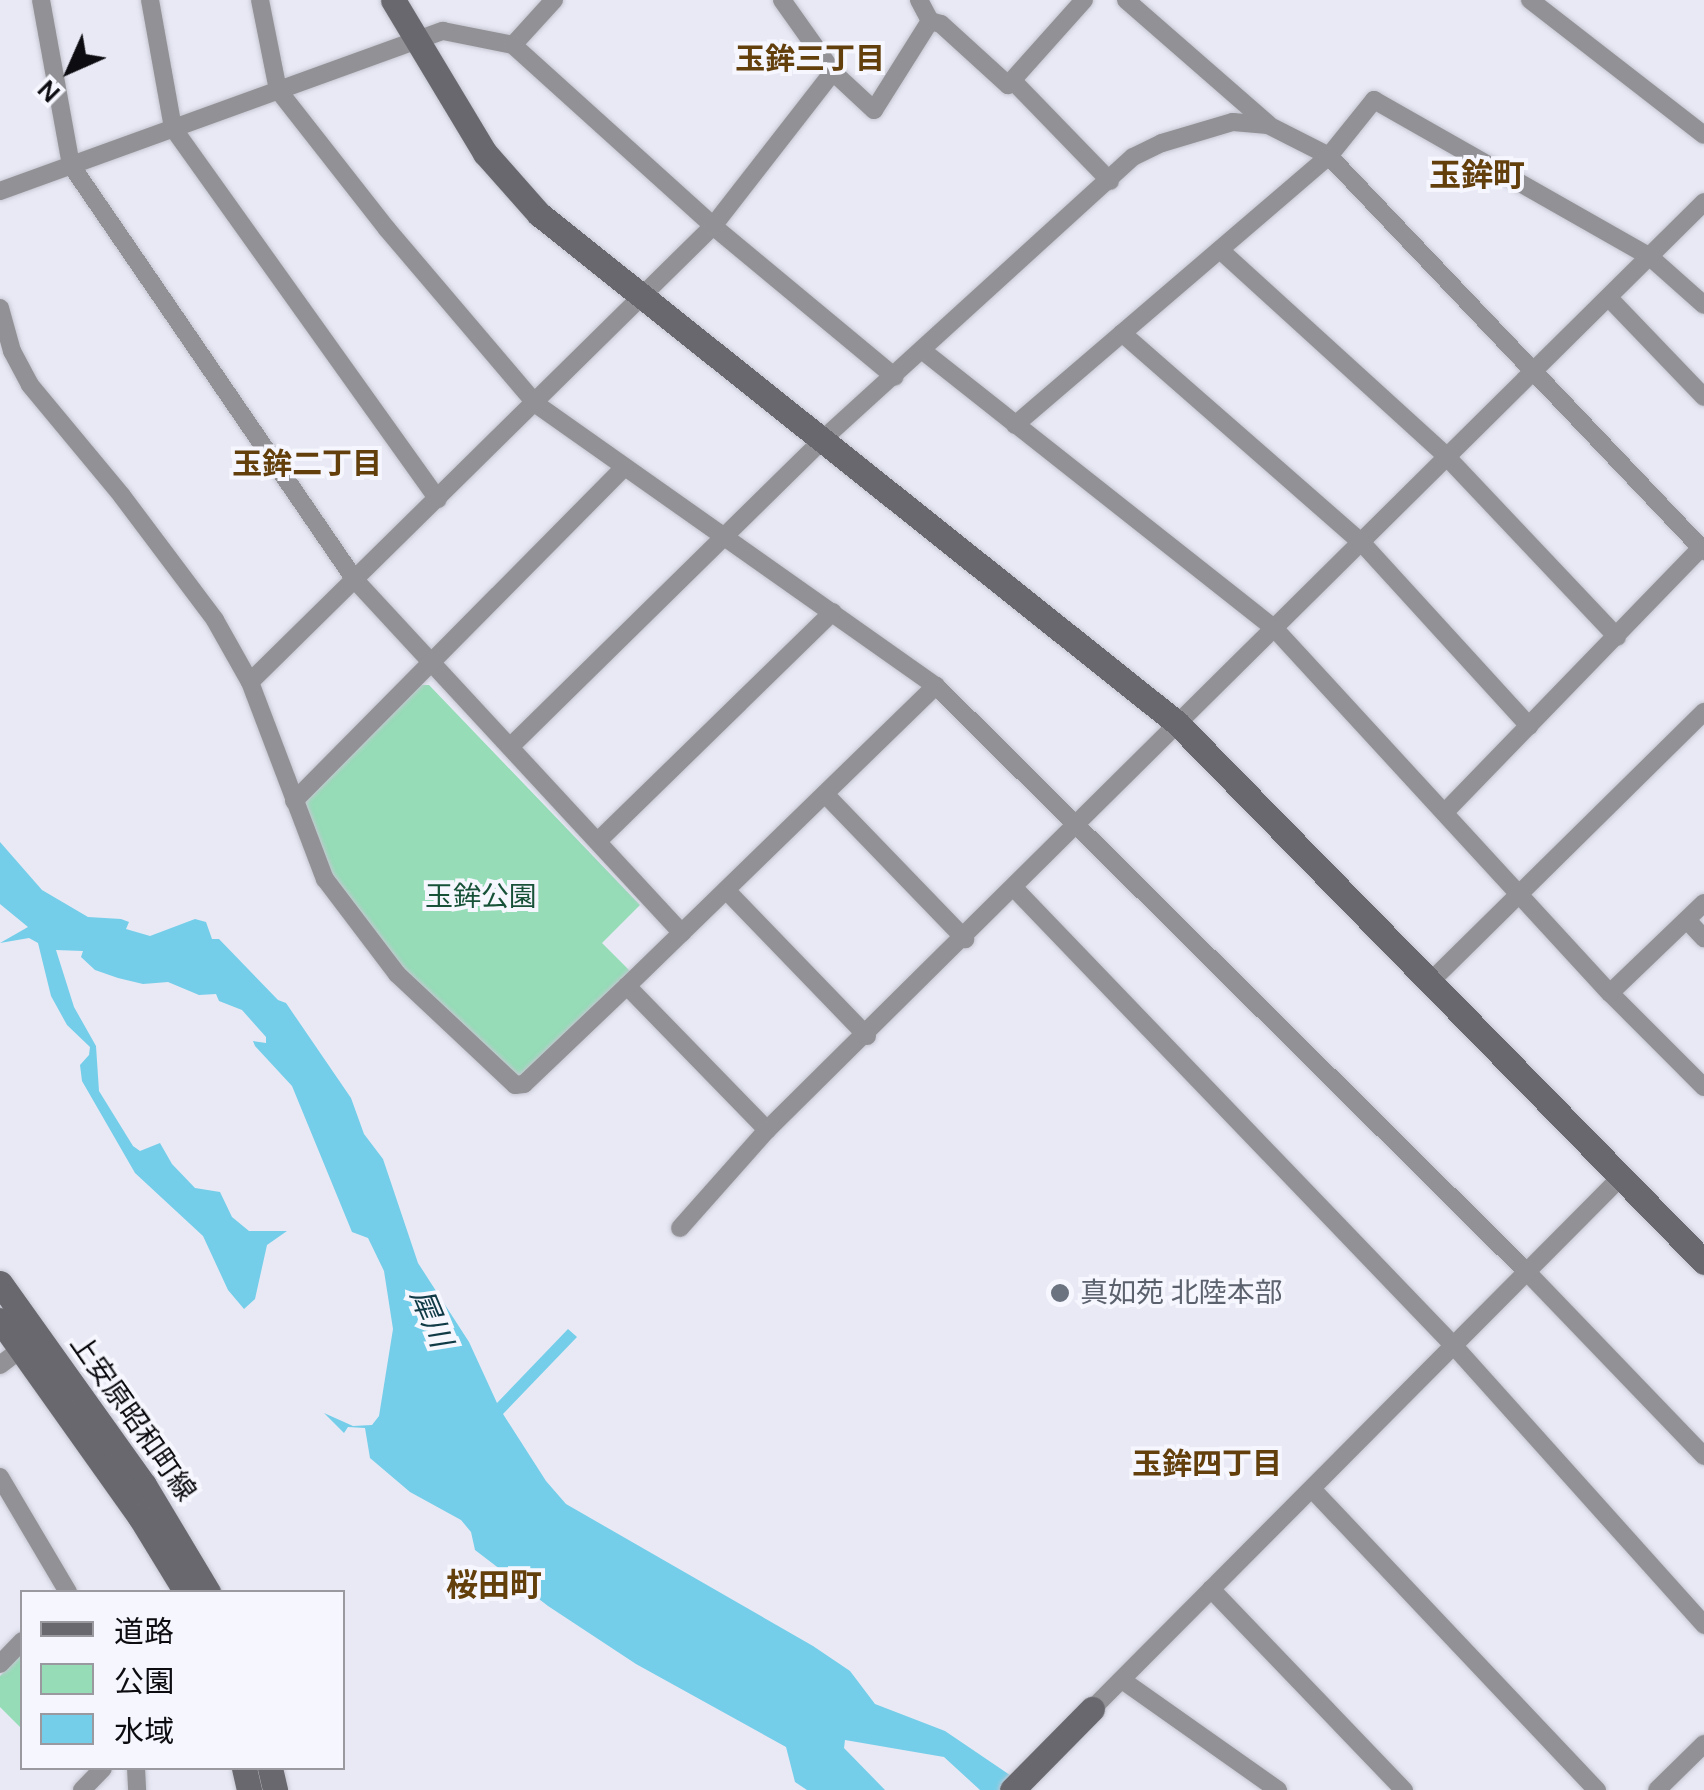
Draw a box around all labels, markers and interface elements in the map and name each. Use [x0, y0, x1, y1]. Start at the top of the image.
north arrow [20, 20, 120, 120]
district label: 玉鉾三丁目 [735, 41, 885, 77]
text: N [30, 73, 67, 110]
district label: 玉鉾町 [1429, 157, 1525, 195]
district label: 玉鉾二丁目 [232, 446, 382, 482]
park label: 玉鉾公園 [425, 880, 537, 914]
place label: 真如苑 北陸本部 [1080, 1276, 1283, 1310]
marker: 真如苑 北陸本部 [1049, 1282, 1071, 1304]
water label: 犀川 [403, 1283, 459, 1353]
street label: 上安原昭和町線 [63, 1328, 203, 1508]
district label: 玉鉾四丁目 [1132, 1446, 1282, 1482]
district label: 桜田町 [446, 1567, 542, 1605]
legend [20, 1590, 345, 1770]
text: 道路 [114, 1614, 174, 1650]
text: 公園 [114, 1664, 174, 1700]
text: 水域 [114, 1714, 174, 1750]

